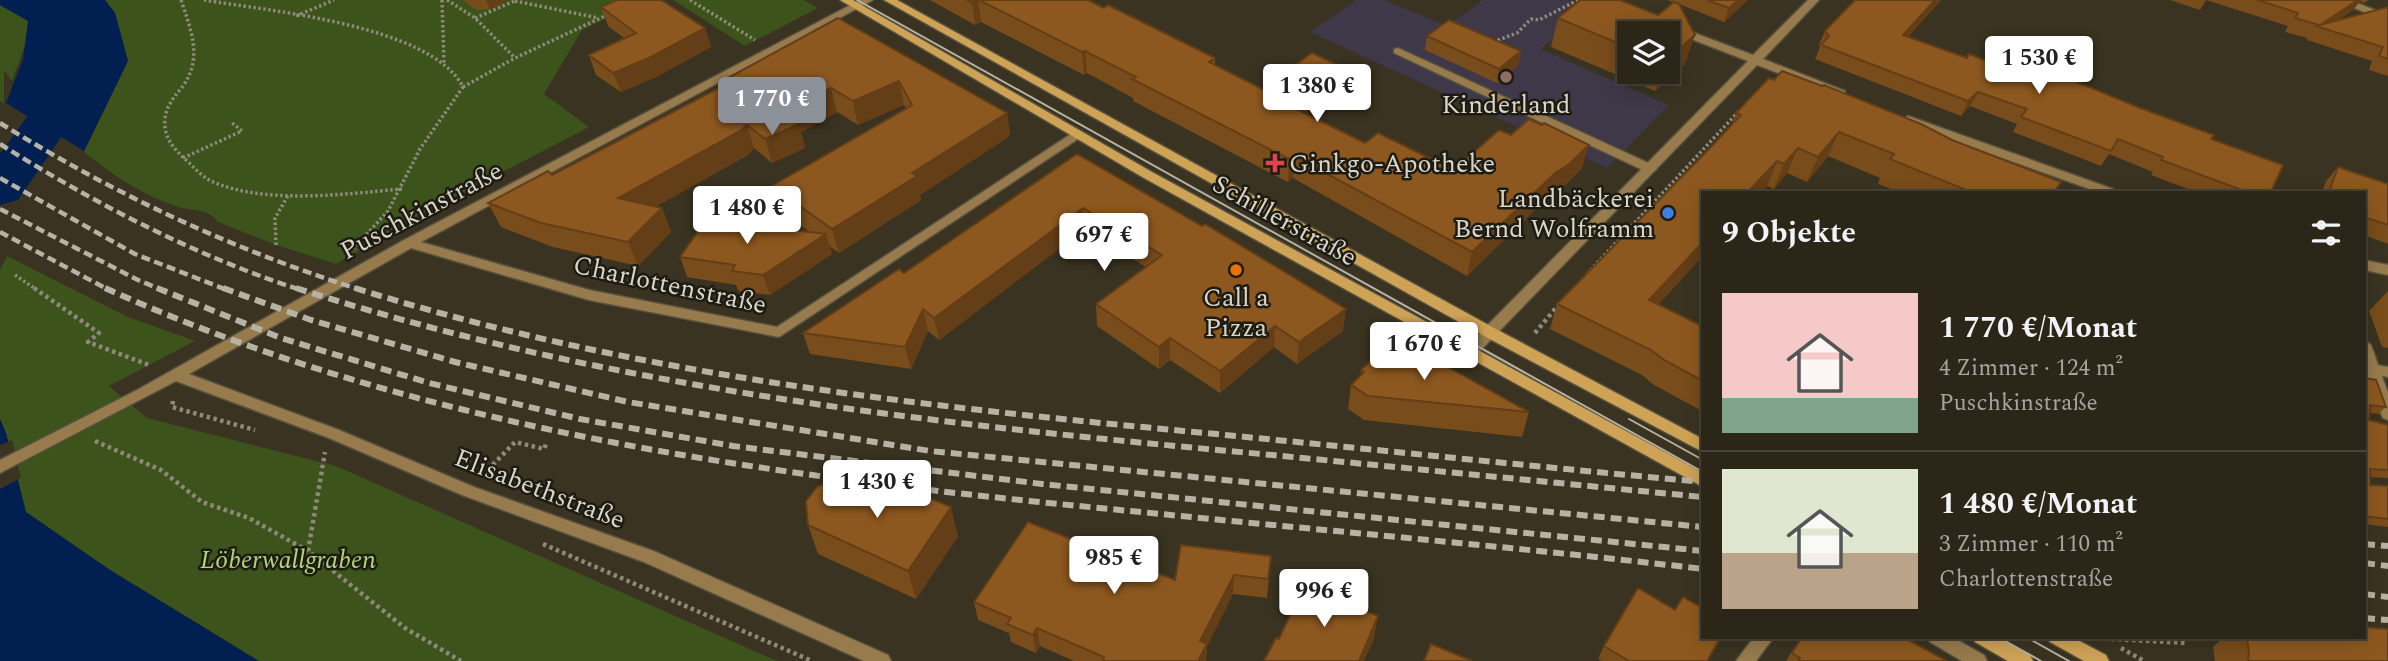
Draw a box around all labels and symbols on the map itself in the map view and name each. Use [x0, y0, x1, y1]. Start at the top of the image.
pin: 1 530 € [1974, 36, 2104, 96]
pin: 1 380 € [1252, 64, 1382, 124]
marker: Kinderland [1498, 69, 1514, 85]
pin: 1 770 € [707, 78, 837, 137]
place label: Kinderland [1441, 85, 1571, 125]
place label: Ginkgo-Apotheke [1289, 144, 1495, 184]
street label: Puschkinstraße [333, 151, 510, 271]
marker: Ginkgo-Apotheke [1267, 155, 1283, 171]
street label: Schillerstraße [1205, 165, 1364, 277]
place label: Landbäckerei Bernd Wolframm [1454, 179, 1654, 249]
pin: 1 480 € [682, 187, 812, 246]
marker: Landbäckerei Bernd Wolframm [1660, 205, 1676, 221]
pin: 697 € [1055, 214, 1153, 273]
street label: Charlottenstraße [569, 245, 770, 325]
marker: Call a Pizza [1228, 262, 1244, 278]
place label: Call a Pizza [1203, 278, 1269, 348]
pin: 1 670 € [1359, 322, 1489, 382]
street label: Elisabethstraße [448, 438, 631, 540]
pin: 1 430 € [812, 461, 942, 520]
pin: 985 € [1065, 536, 1163, 596]
park label: Löberwallgraben [200, 540, 376, 580]
pin: 996 € [1275, 570, 1373, 629]

